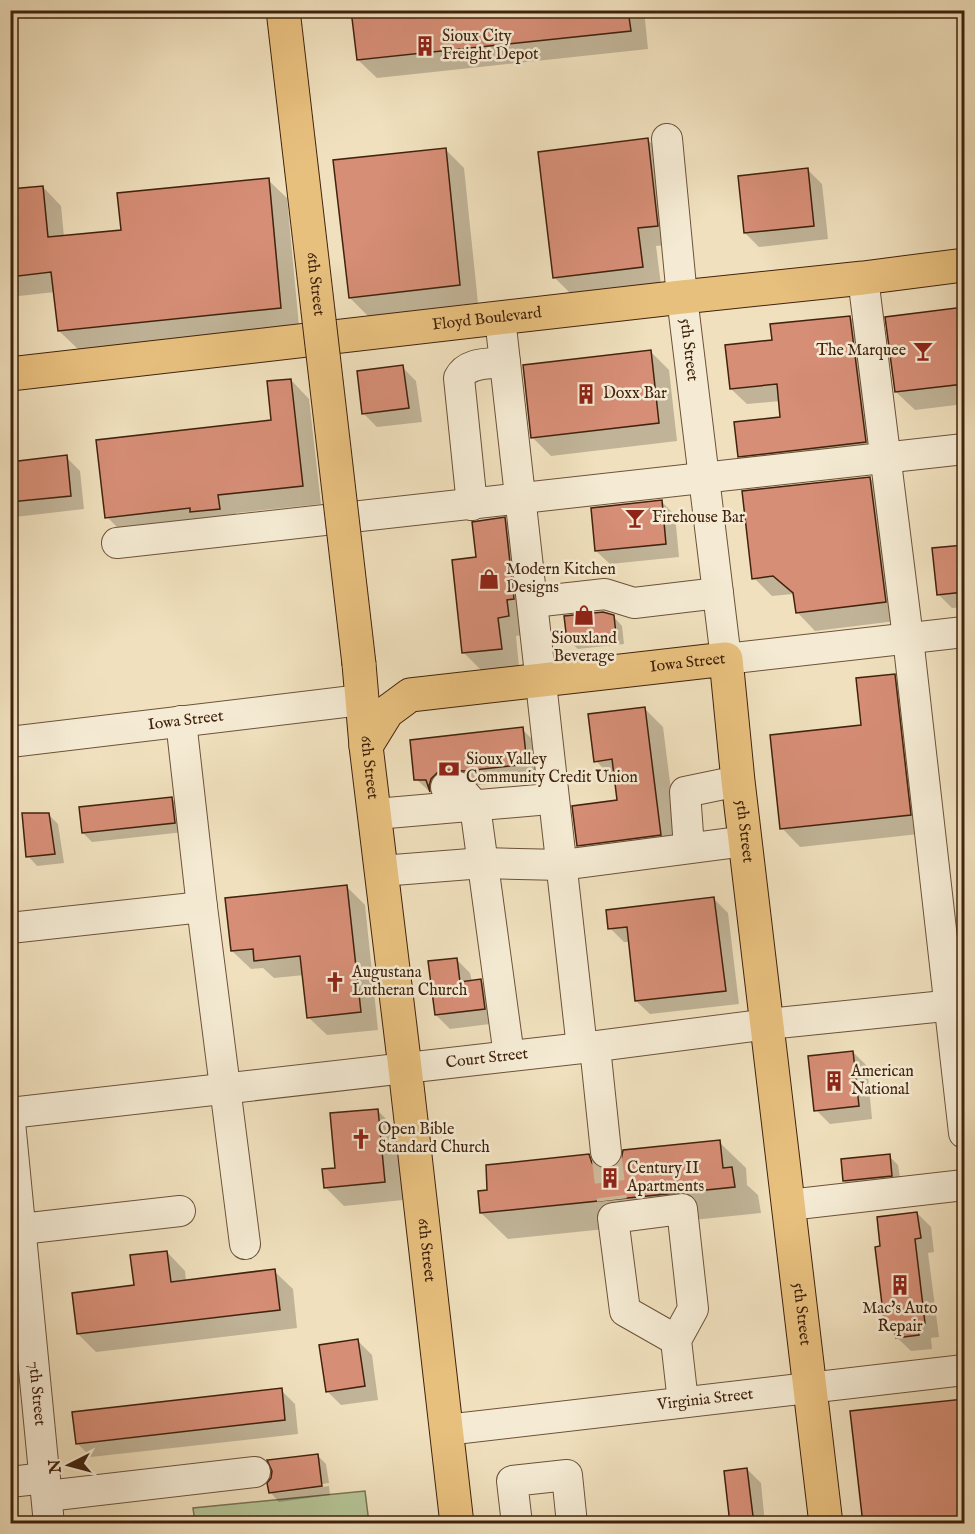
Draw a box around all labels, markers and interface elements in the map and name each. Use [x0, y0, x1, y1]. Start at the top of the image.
place label: Sioux City Freight Depot [442, 27, 539, 65]
building icon: Sioux City Freight Depot [413, 34, 437, 58]
street label: 6th Street [301, 251, 329, 318]
street label: Floyd Boulevard [431, 303, 543, 336]
street label: 5th Street [675, 317, 702, 383]
bar icon: The Marquee [911, 339, 935, 363]
place label: The Marquee [816, 341, 906, 361]
building icon: Doxx Bar [574, 382, 598, 406]
place label: Doxx Bar [603, 384, 667, 404]
bar icon: Firehouse Bar [623, 506, 647, 530]
place label: Firehouse Bar [652, 508, 745, 528]
place label: Modern Kitchen Designs [506, 560, 616, 598]
shop icon: Modern Kitchen Designs [477, 567, 501, 591]
shop icon: Siouxland Beverage [572, 603, 596, 627]
place label: Siouxland Beverage [551, 629, 617, 667]
street label: Iowa Street [649, 649, 727, 678]
street label: Iowa Street [147, 706, 225, 735]
street label: 6th Street [355, 735, 382, 801]
place label: Sioux Valley Community Credit Union [466, 750, 638, 788]
bank icon: Sioux Valley Community Credit Union [437, 757, 461, 781]
street label: 5th Street [730, 799, 758, 864]
place label: Augustana Lutheran Church [351, 963, 468, 1001]
church icon: Augustana Lutheran Church [323, 970, 347, 994]
street label: Court Street [445, 1044, 530, 1073]
place label: American National [850, 1062, 914, 1100]
building icon: American National [822, 1069, 846, 1093]
place label: Open Bible Standard Church [378, 1120, 490, 1158]
church icon: Open Bible Standard Church [349, 1127, 373, 1151]
place label: Century II Apartments [626, 1159, 704, 1197]
building icon: Century II Apartments [598, 1166, 622, 1190]
street label: 6th Street [412, 1217, 439, 1284]
building icon: Mac's Auto Repair [888, 1273, 912, 1297]
street label: 5th Street [787, 1282, 815, 1347]
place label: Mac's Auto Repair [862, 1299, 938, 1337]
street label: 7th Street [23, 1361, 49, 1427]
street label: Virginia Street [655, 1384, 755, 1416]
north arrow [39, 1435, 99, 1495]
text: N [45, 1458, 67, 1475]

